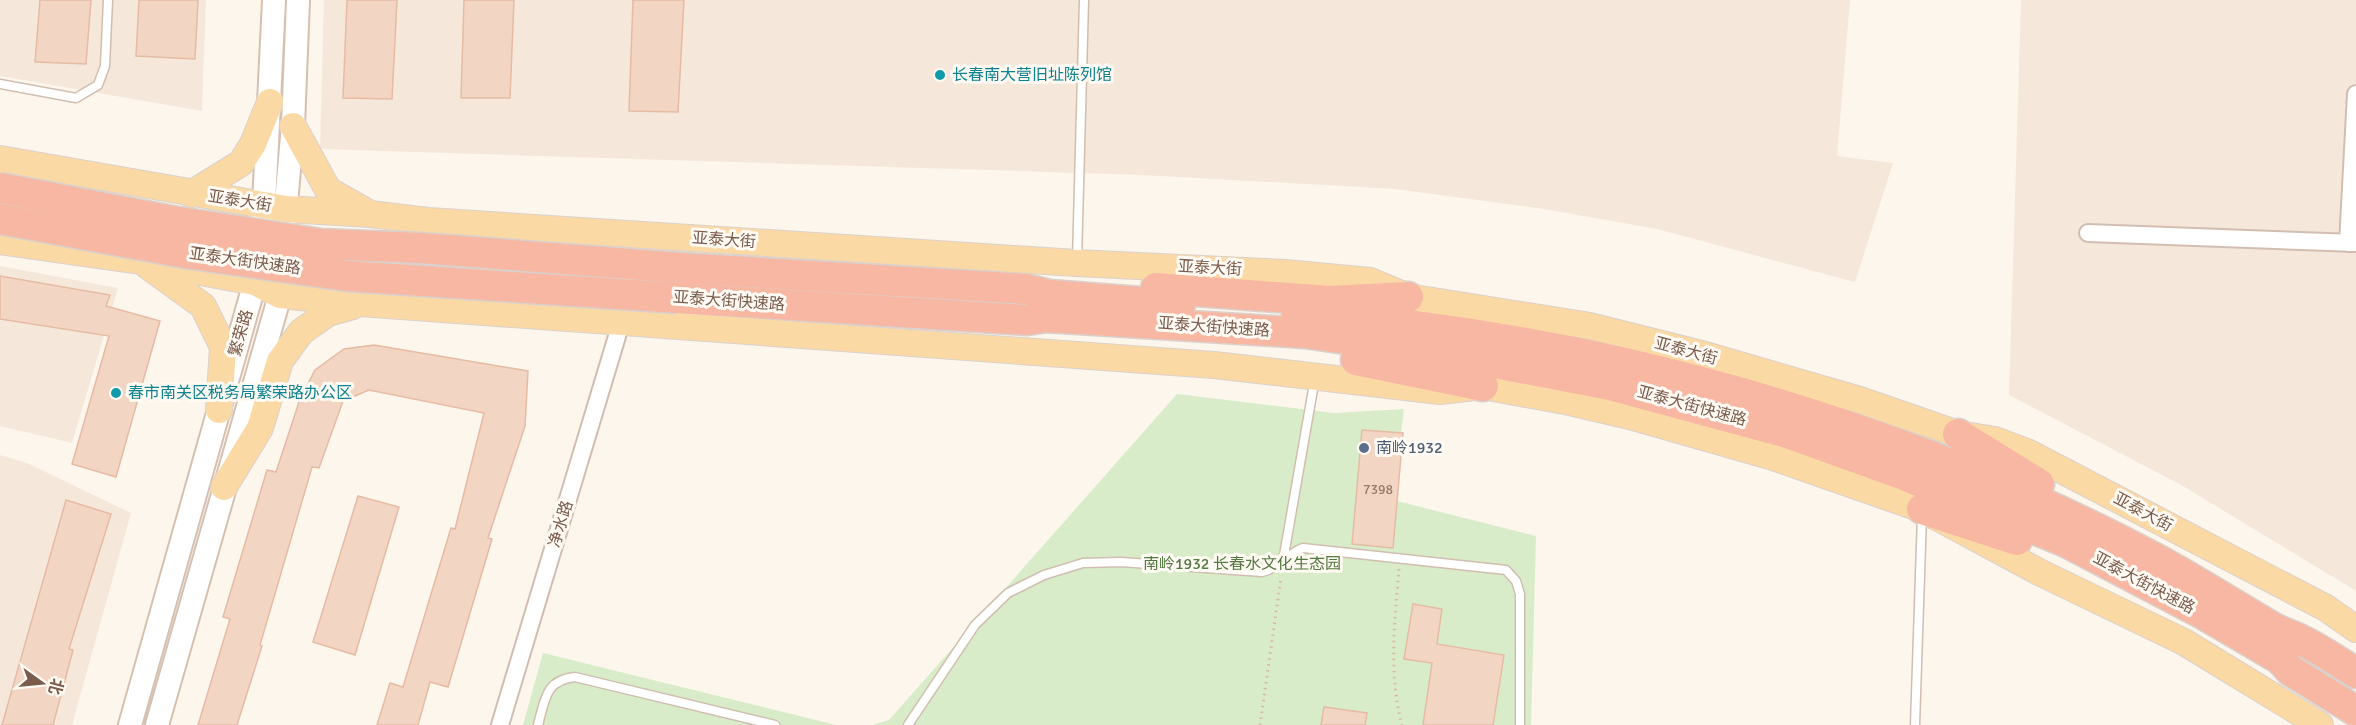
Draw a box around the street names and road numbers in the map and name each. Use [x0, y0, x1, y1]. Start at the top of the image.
street label: 亚泰大街 [207, 186, 273, 216]
street label: 亚泰大街 [691, 228, 757, 252]
street label: 亚泰大街快速路 [188, 243, 302, 279]
street label: 亚泰大街 [1178, 256, 1242, 280]
street label: 亚泰大街快速路 [672, 287, 786, 315]
street label: 繁荣路 [225, 307, 257, 359]
street label: 亚泰大街快速路 [1157, 313, 1271, 341]
street label: 亚泰大街 [1652, 333, 1720, 369]
street label: 亚泰大街快速路 [1635, 382, 1749, 430]
street label: 亚泰大街 [2110, 488, 2176, 536]
street label: 净水路 [544, 498, 578, 550]
street label: 亚泰大街快速路 [2090, 548, 2198, 618]

